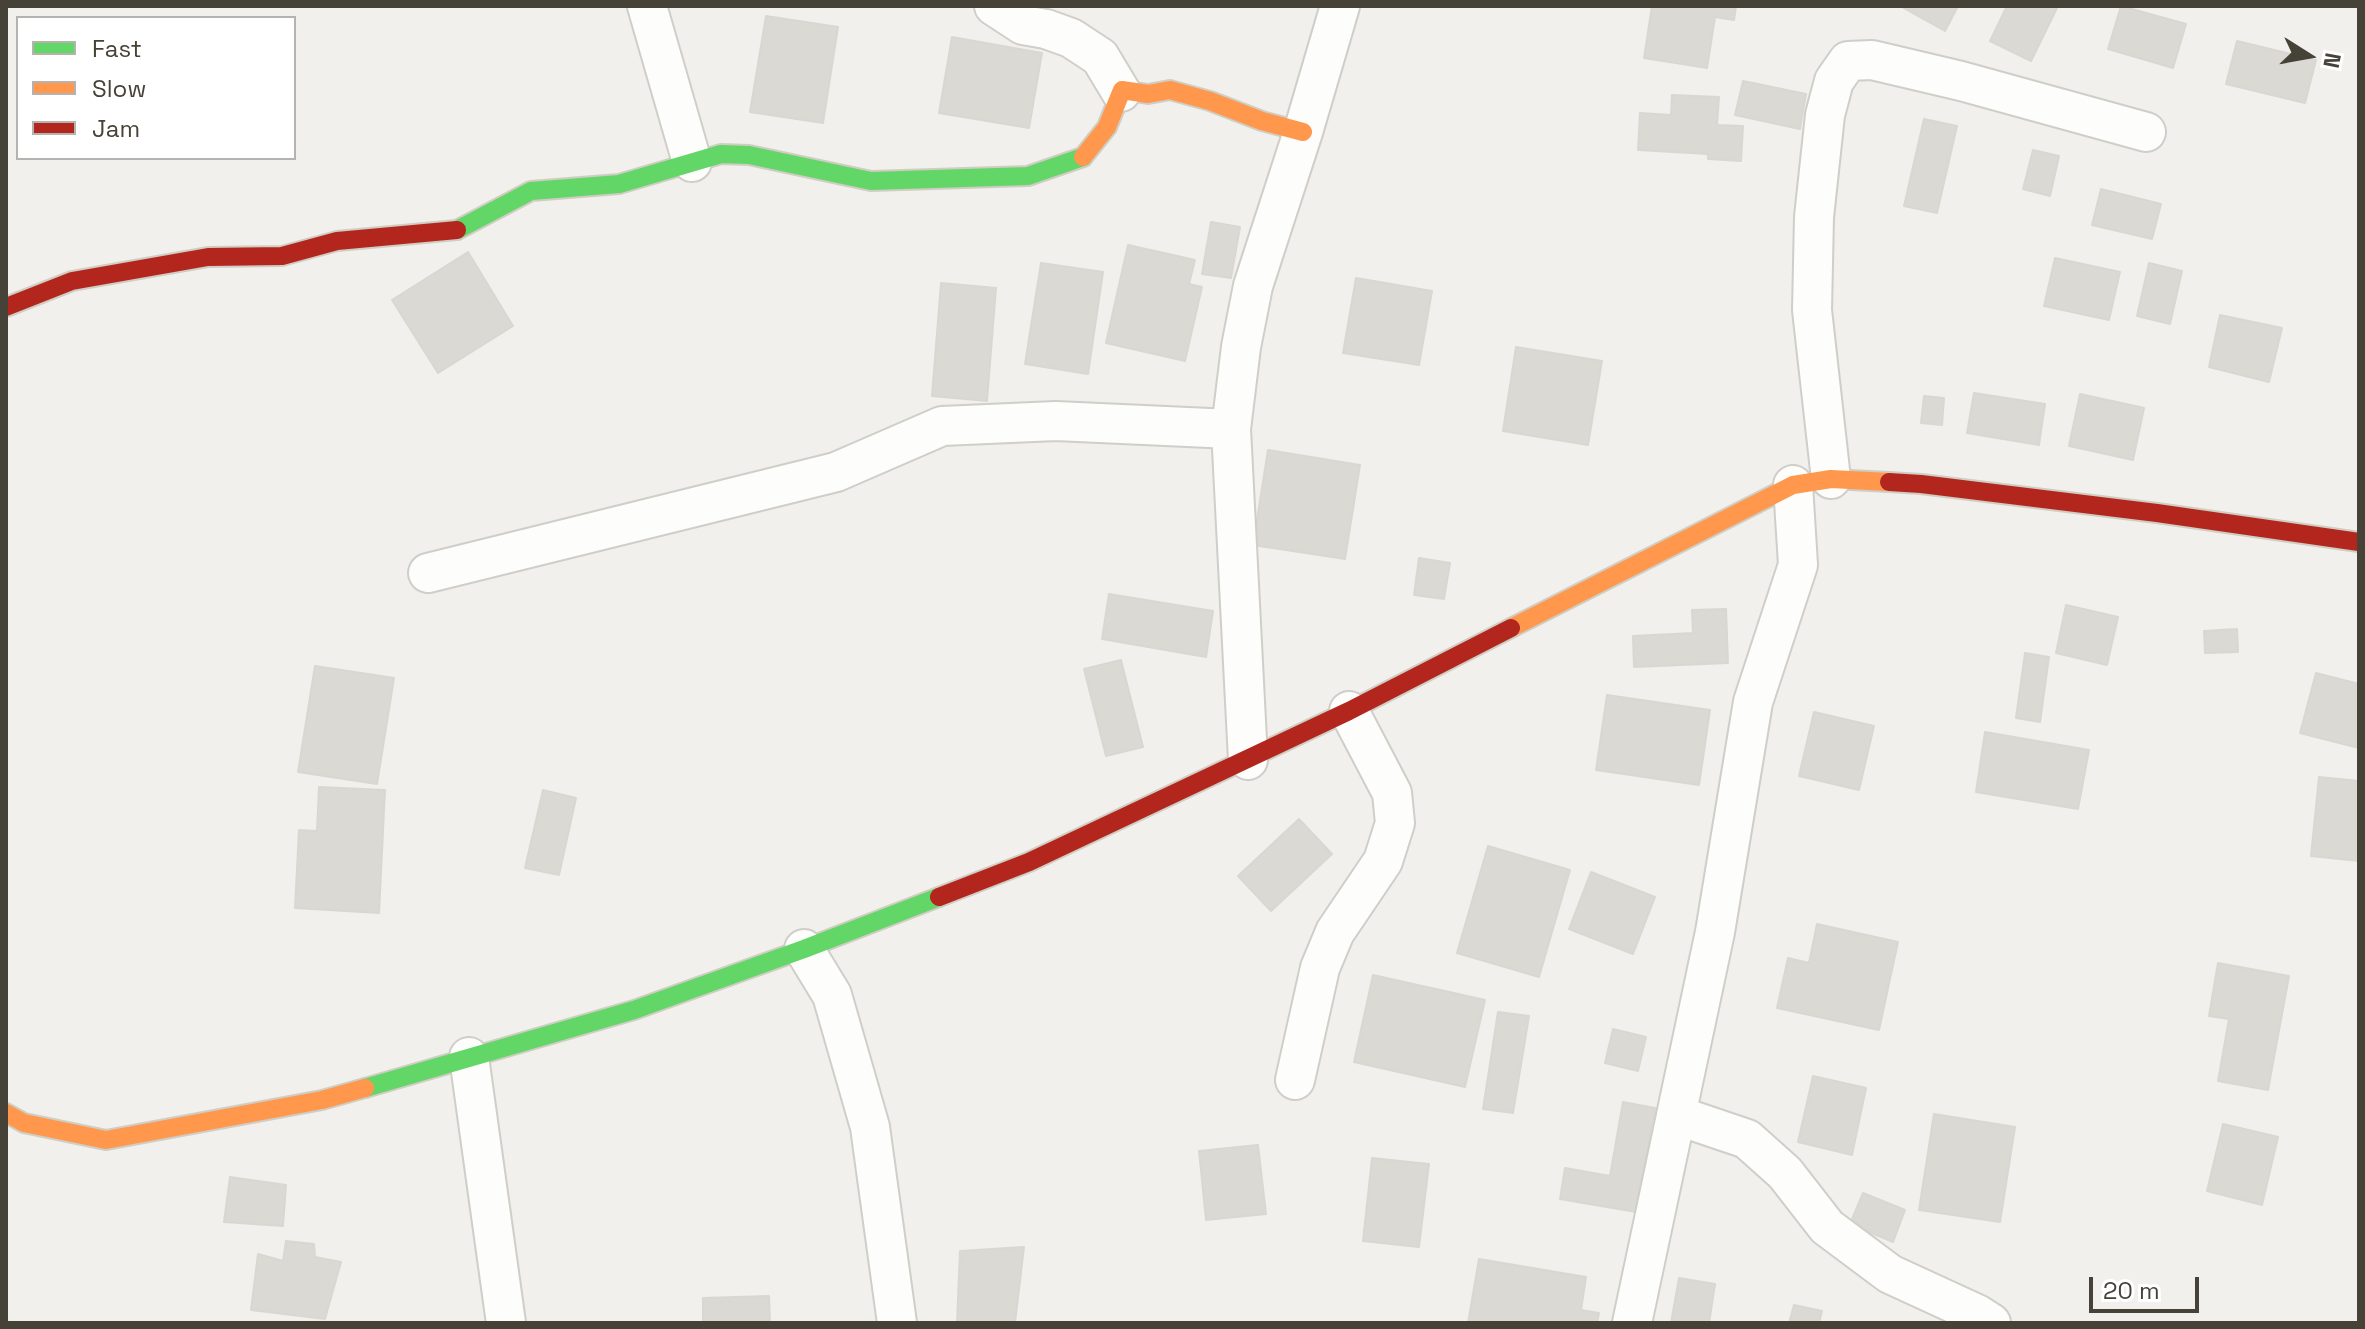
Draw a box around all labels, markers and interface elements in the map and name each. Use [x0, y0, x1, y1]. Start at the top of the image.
legend [16, 16, 296, 160]
north arrow [2269, 16, 2349, 96]
text: Fast [92, 33, 142, 64]
text: N [2317, 51, 2348, 70]
text: Slow [92, 73, 146, 104]
text: Jam [92, 113, 140, 144]
scale bar [2093, 1261, 2203, 1311]
text: 20 m [2103, 1275, 2160, 1306]

